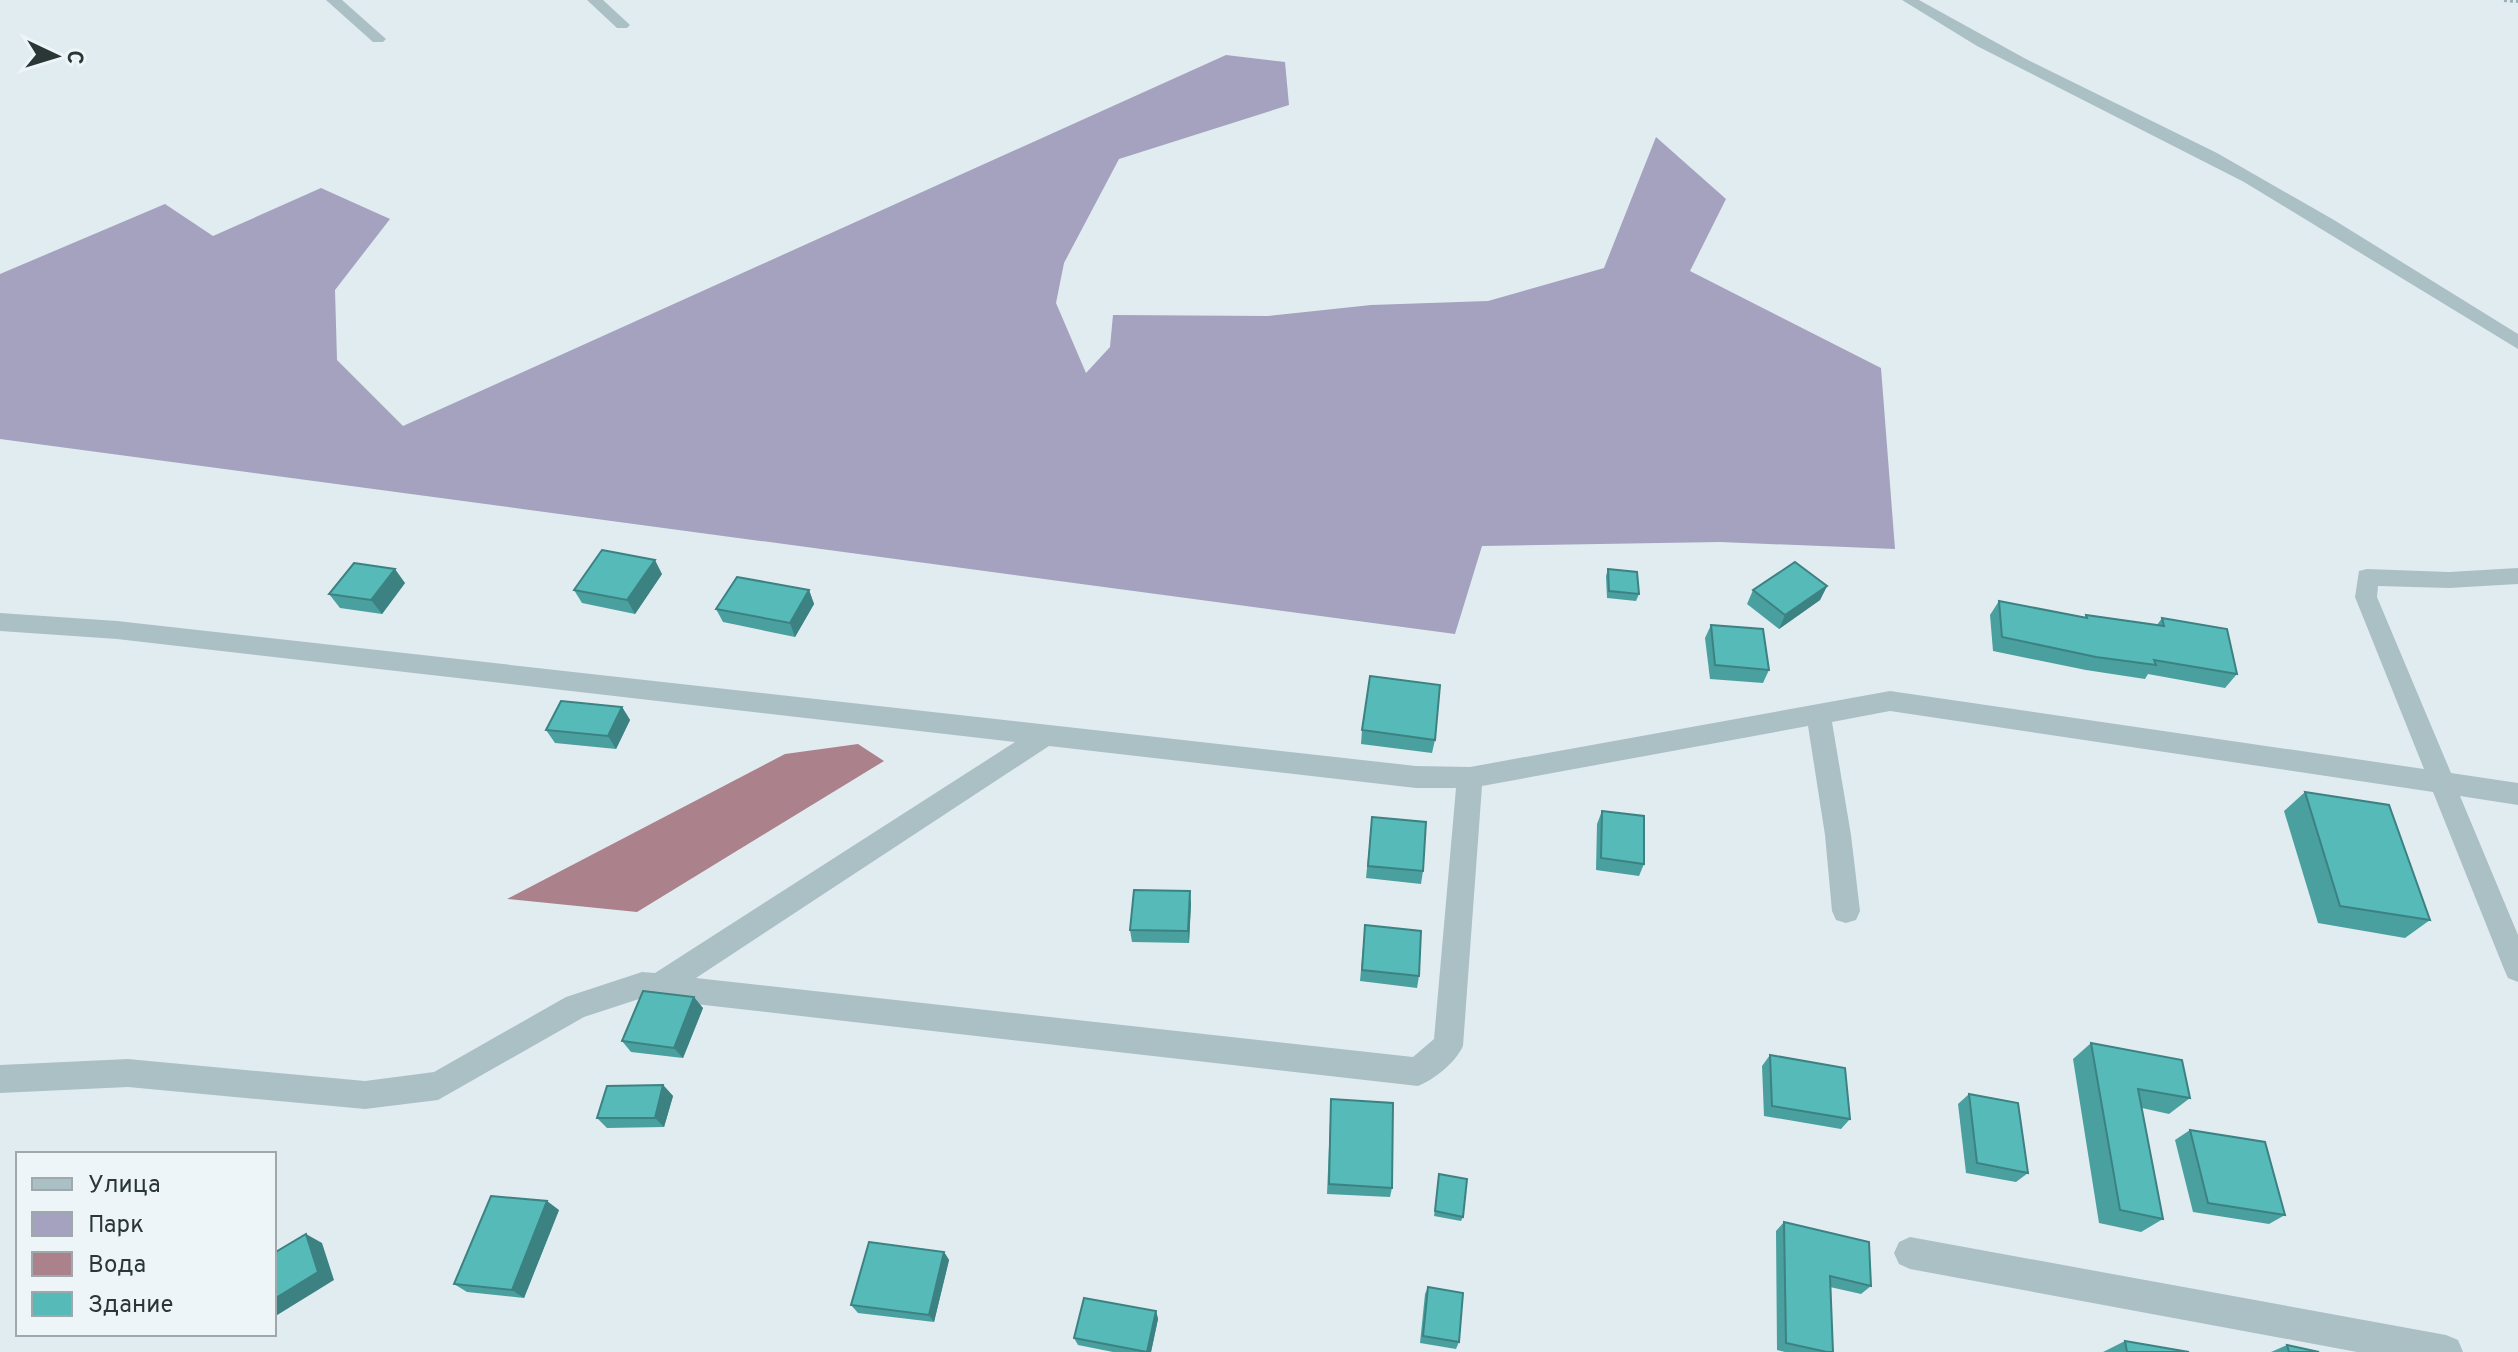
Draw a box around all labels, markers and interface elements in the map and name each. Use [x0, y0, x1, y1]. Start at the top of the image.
north arrow [16, 16, 96, 96]
text: С [59, 49, 87, 65]
legend [16, 1152, 276, 1336]
text: Улица [88, 1171, 161, 1201]
text: Парк [88, 1211, 144, 1241]
text: Вода [88, 1251, 146, 1281]
text: Здание [88, 1291, 174, 1321]

